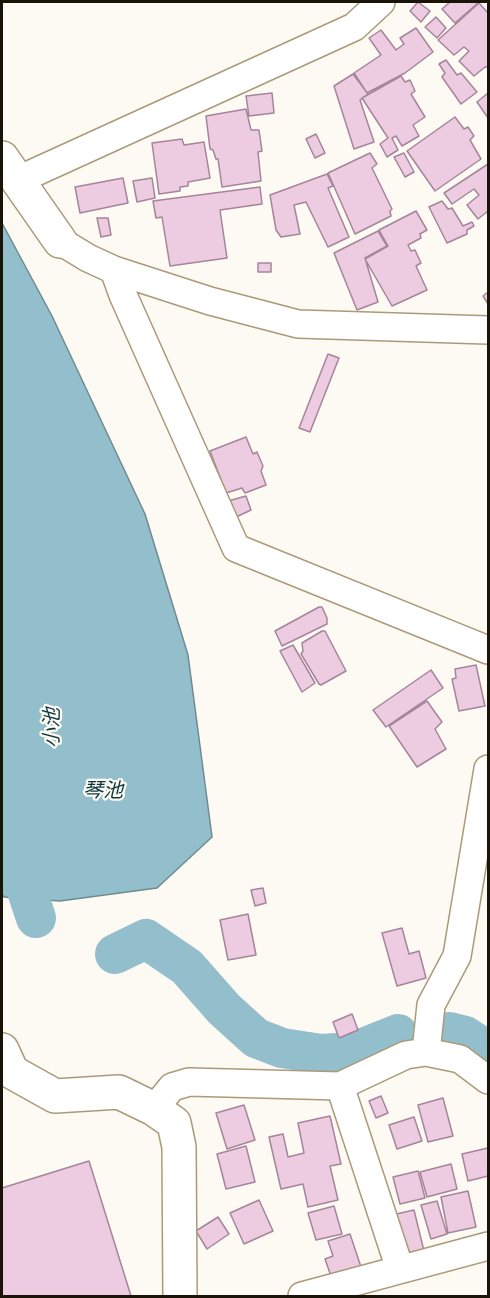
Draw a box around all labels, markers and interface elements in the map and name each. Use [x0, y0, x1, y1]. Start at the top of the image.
water label: 小池 [41, 708, 65, 748]
water label: 琴池 [83, 780, 123, 804]

